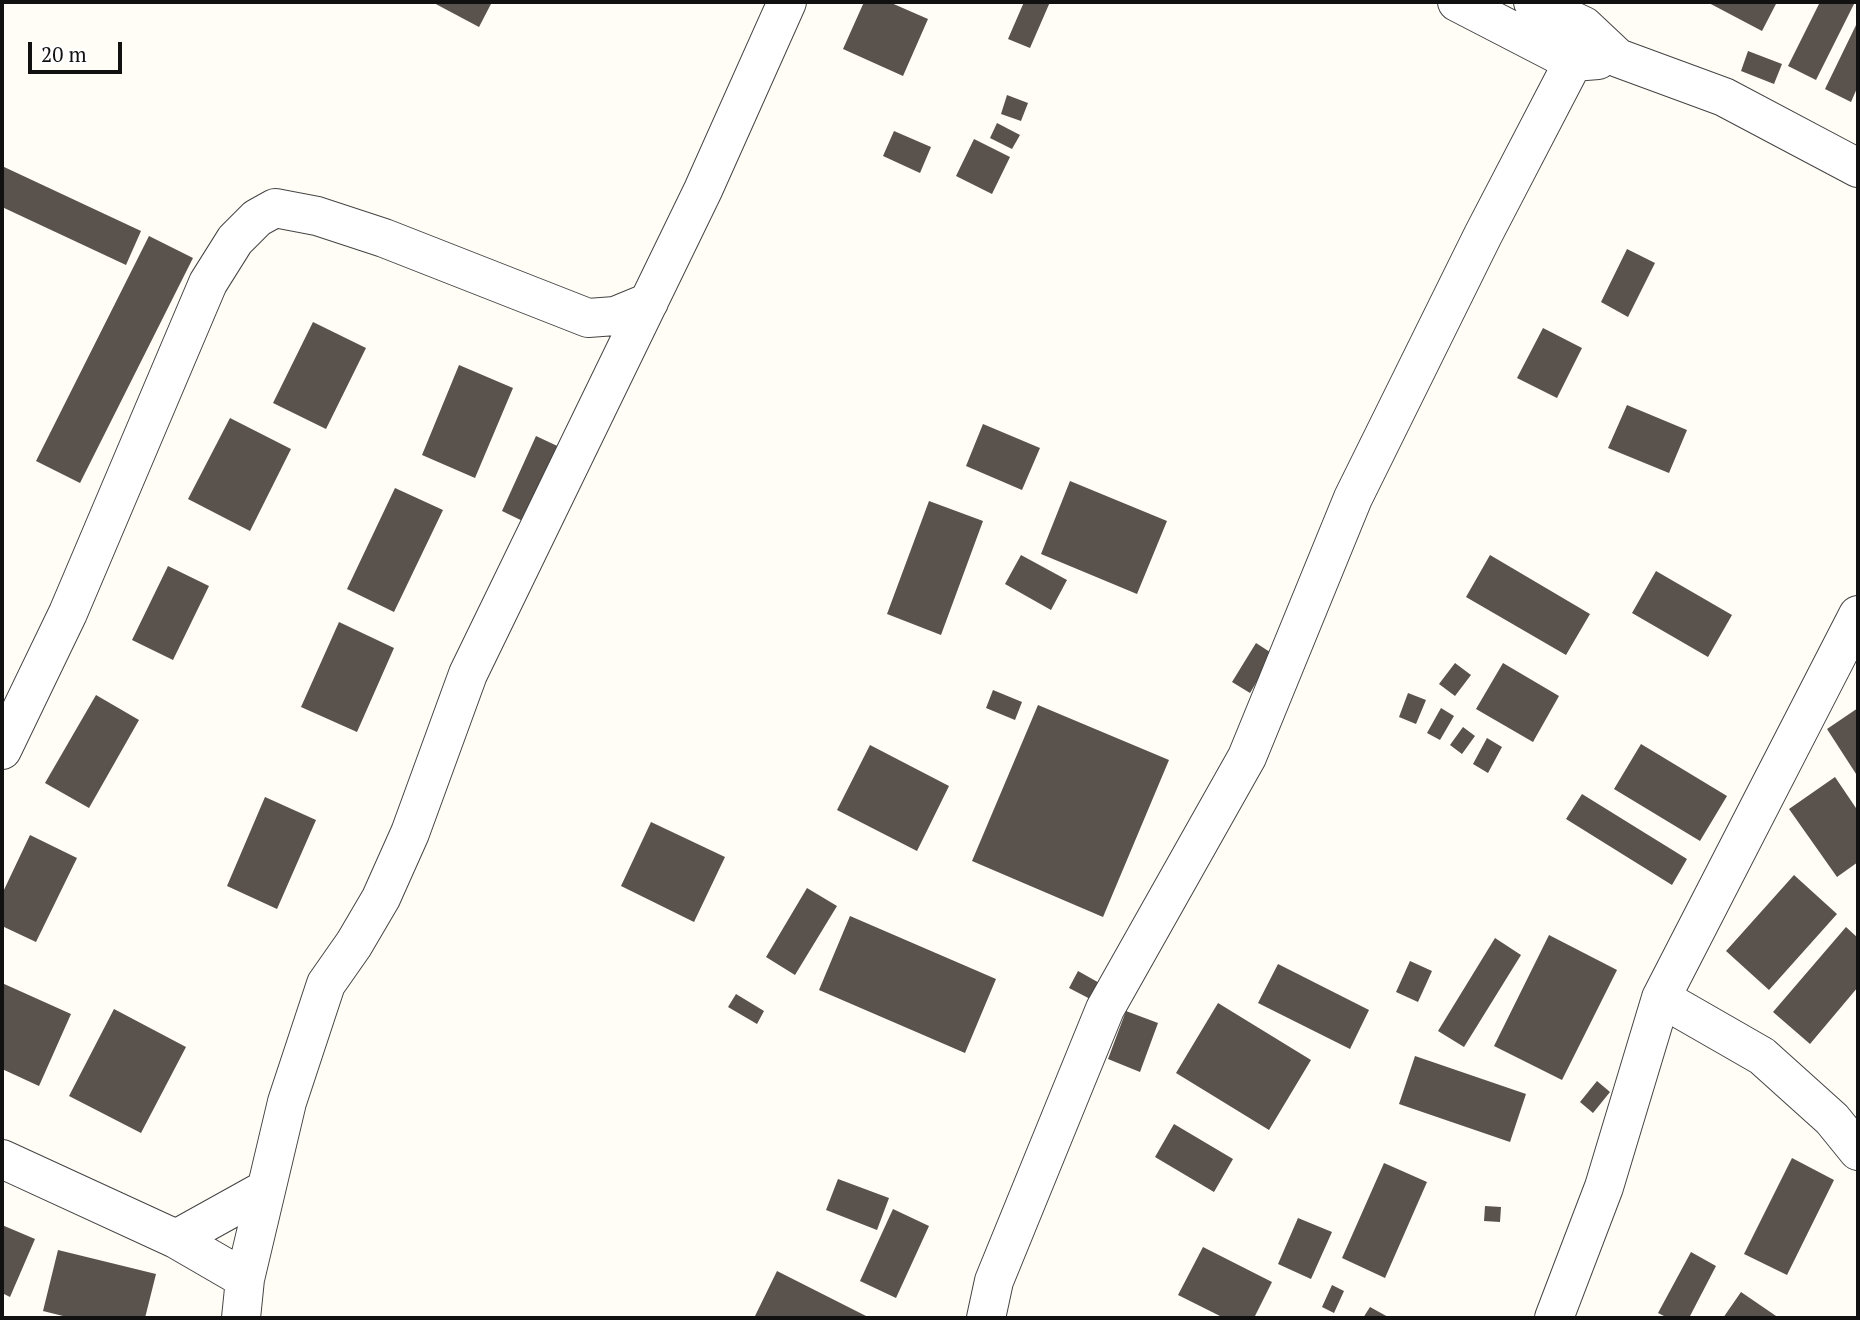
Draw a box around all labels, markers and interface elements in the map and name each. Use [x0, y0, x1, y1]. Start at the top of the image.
scale bar [32, 28, 126, 72]
text: 20 m [41, 40, 87, 68]

